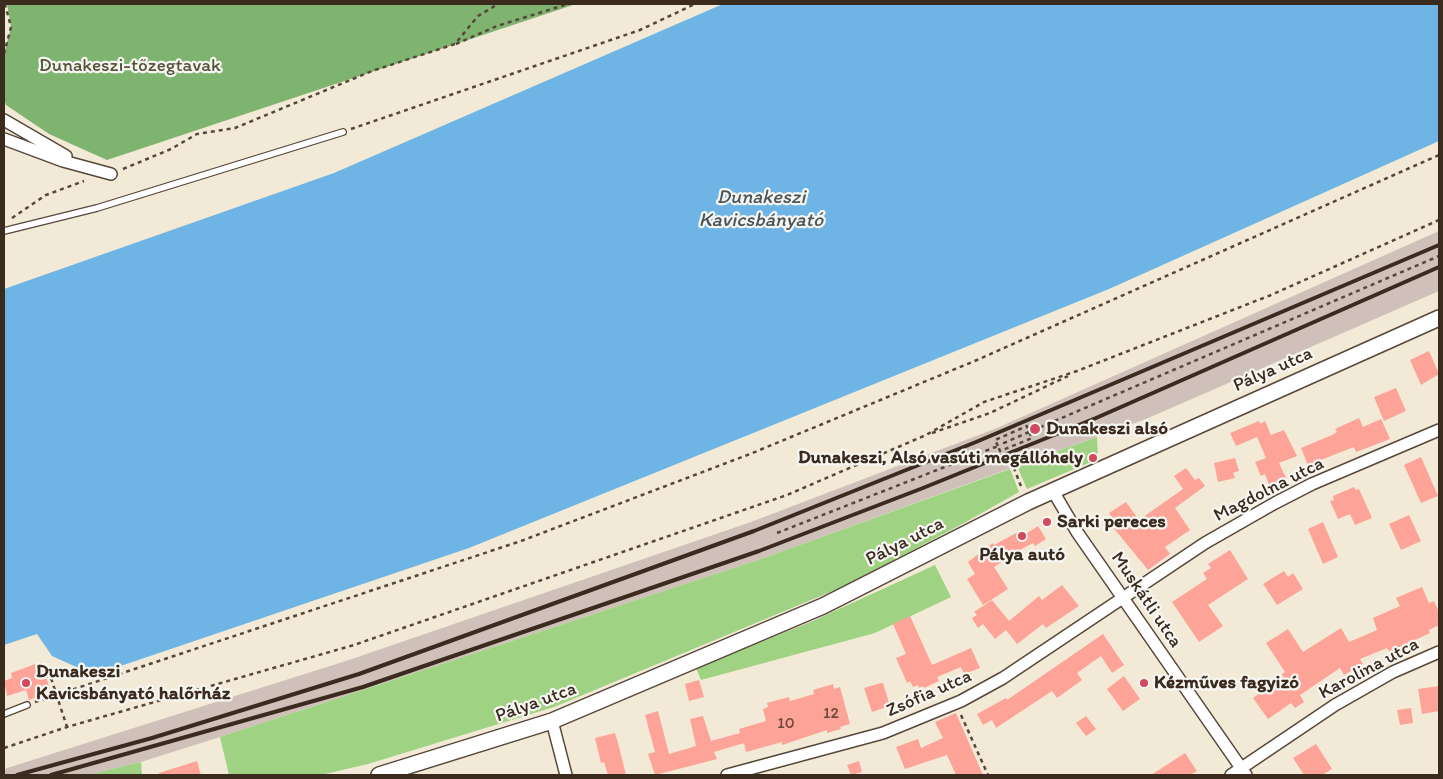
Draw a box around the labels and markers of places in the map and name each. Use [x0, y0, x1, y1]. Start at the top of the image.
place label: Dunakeszi alsó [1046, 418, 1168, 440]
marker: Dunakeszi alsó [1028, 422, 1042, 436]
place label: Dunakeszi, Alsó vasúti megállóhely [798, 447, 1083, 469]
marker: Dunakeszi, Alsó vasúti megállóhely [1087, 452, 1099, 464]
place label: Sarki pereces [1057, 511, 1166, 533]
marker: Sarki pereces [1041, 516, 1053, 528]
marker: Pálya autó [1016, 530, 1028, 542]
place label: Pálya autó [979, 544, 1065, 566]
place label: Dunakeszi Kavicsbányató halőrház [36, 661, 230, 705]
place label: Kézműves fagyizó [1154, 672, 1299, 694]
marker: Dunakeszi Kavicsbányató halőrház [20, 677, 32, 689]
marker: Kézműves fagyizó [1138, 677, 1150, 689]

